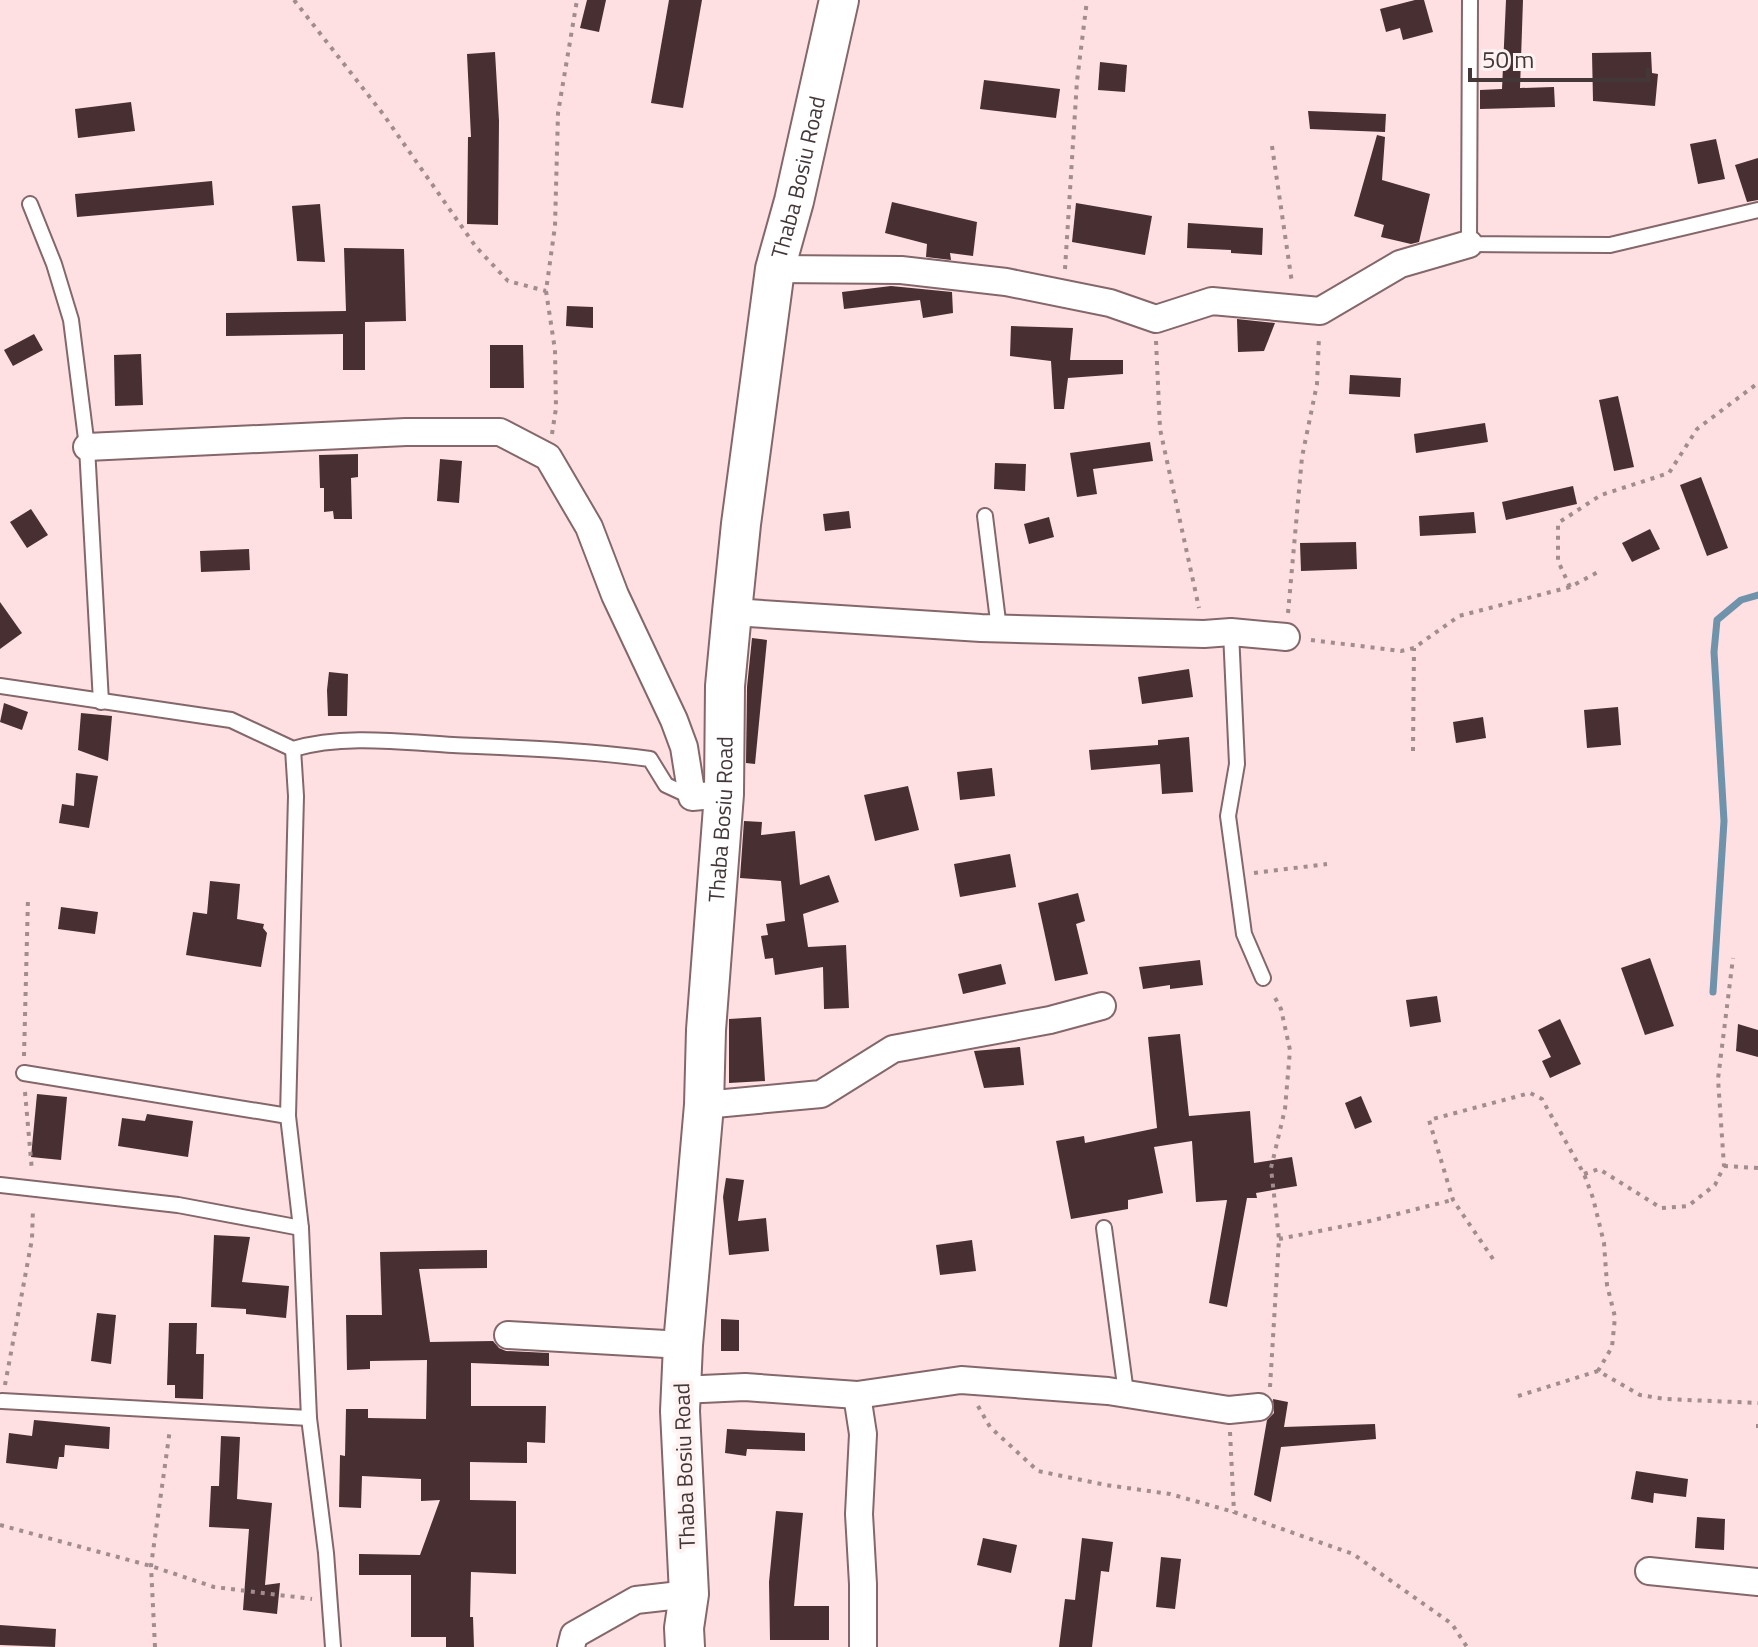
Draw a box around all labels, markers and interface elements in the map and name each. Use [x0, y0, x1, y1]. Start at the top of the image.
scale bar [1470, 32, 1648, 82]
text: 50 m [1482, 41, 1534, 77]
street label: Thaba Bosiu Road [762, 93, 834, 263]
street label: Thaba Bosiu Road [699, 736, 742, 903]
street label: Thaba Bosiu Road [664, 1382, 704, 1550]

